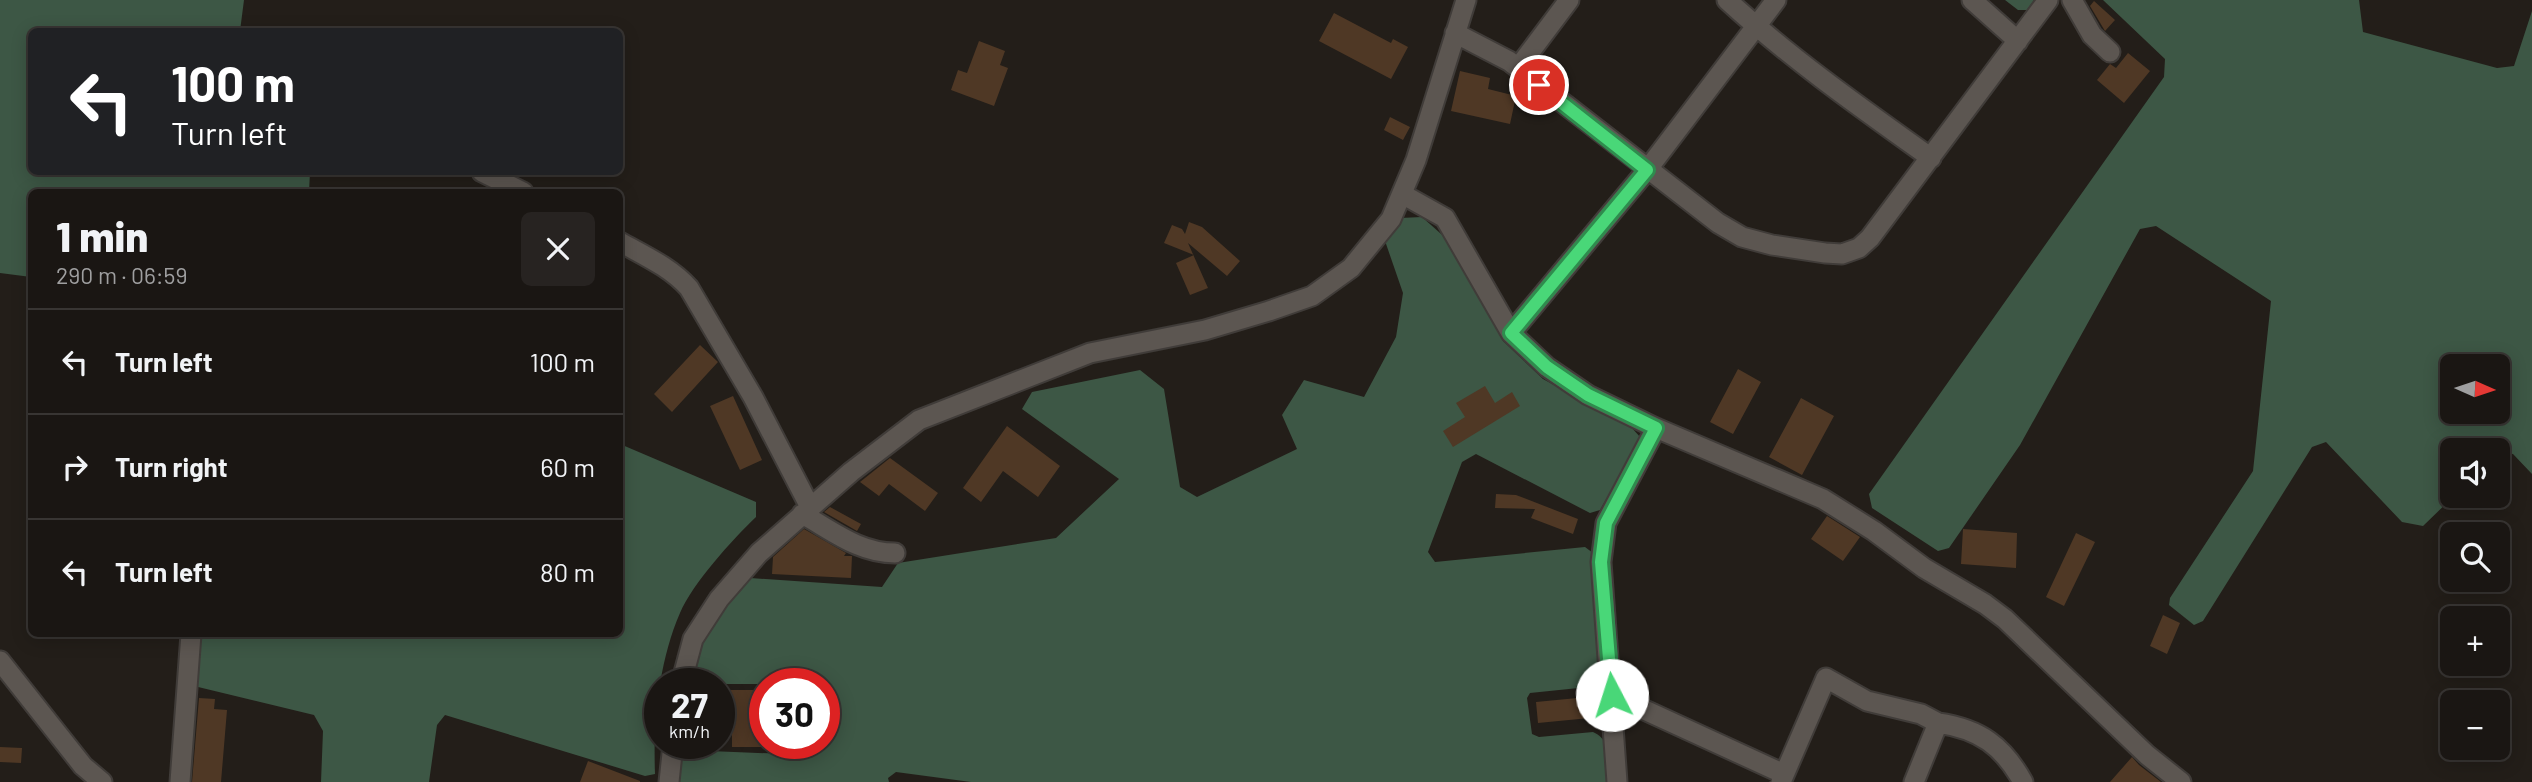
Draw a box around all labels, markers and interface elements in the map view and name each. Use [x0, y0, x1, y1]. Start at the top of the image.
text: 100 m [171, 53, 295, 112]
pin [1509, 55, 1569, 115]
icon: left [56, 56, 147, 147]
icon: arrive [1520, 66, 1558, 104]
text: Turn left [171, 113, 288, 151]
text: 1 min [56, 210, 148, 260]
button: close [521, 212, 595, 286]
text: 290 m · 06:59 [56, 261, 187, 289]
icon: left [56, 343, 94, 381]
text: Turn left [115, 346, 213, 377]
text: 100 m [530, 346, 595, 377]
north arrow [2440, 354, 2510, 424]
map controls [2440, 354, 2510, 760]
button: sound [2440, 438, 2510, 508]
icon: right [56, 448, 94, 486]
text: Turn right [115, 451, 228, 482]
text: 60 m [540, 451, 595, 482]
button: search [2440, 522, 2510, 592]
icon: left [56, 553, 94, 591]
text: Turn left [115, 556, 213, 587]
text: 80 m [540, 556, 595, 587]
button: + [2440, 606, 2510, 676]
position arrow [1575, 658, 1649, 732]
speed limit sign: 30 [749, 668, 840, 759]
text: 27 [671, 683, 708, 725]
button: − [2440, 690, 2510, 760]
text: km/h [669, 720, 710, 742]

